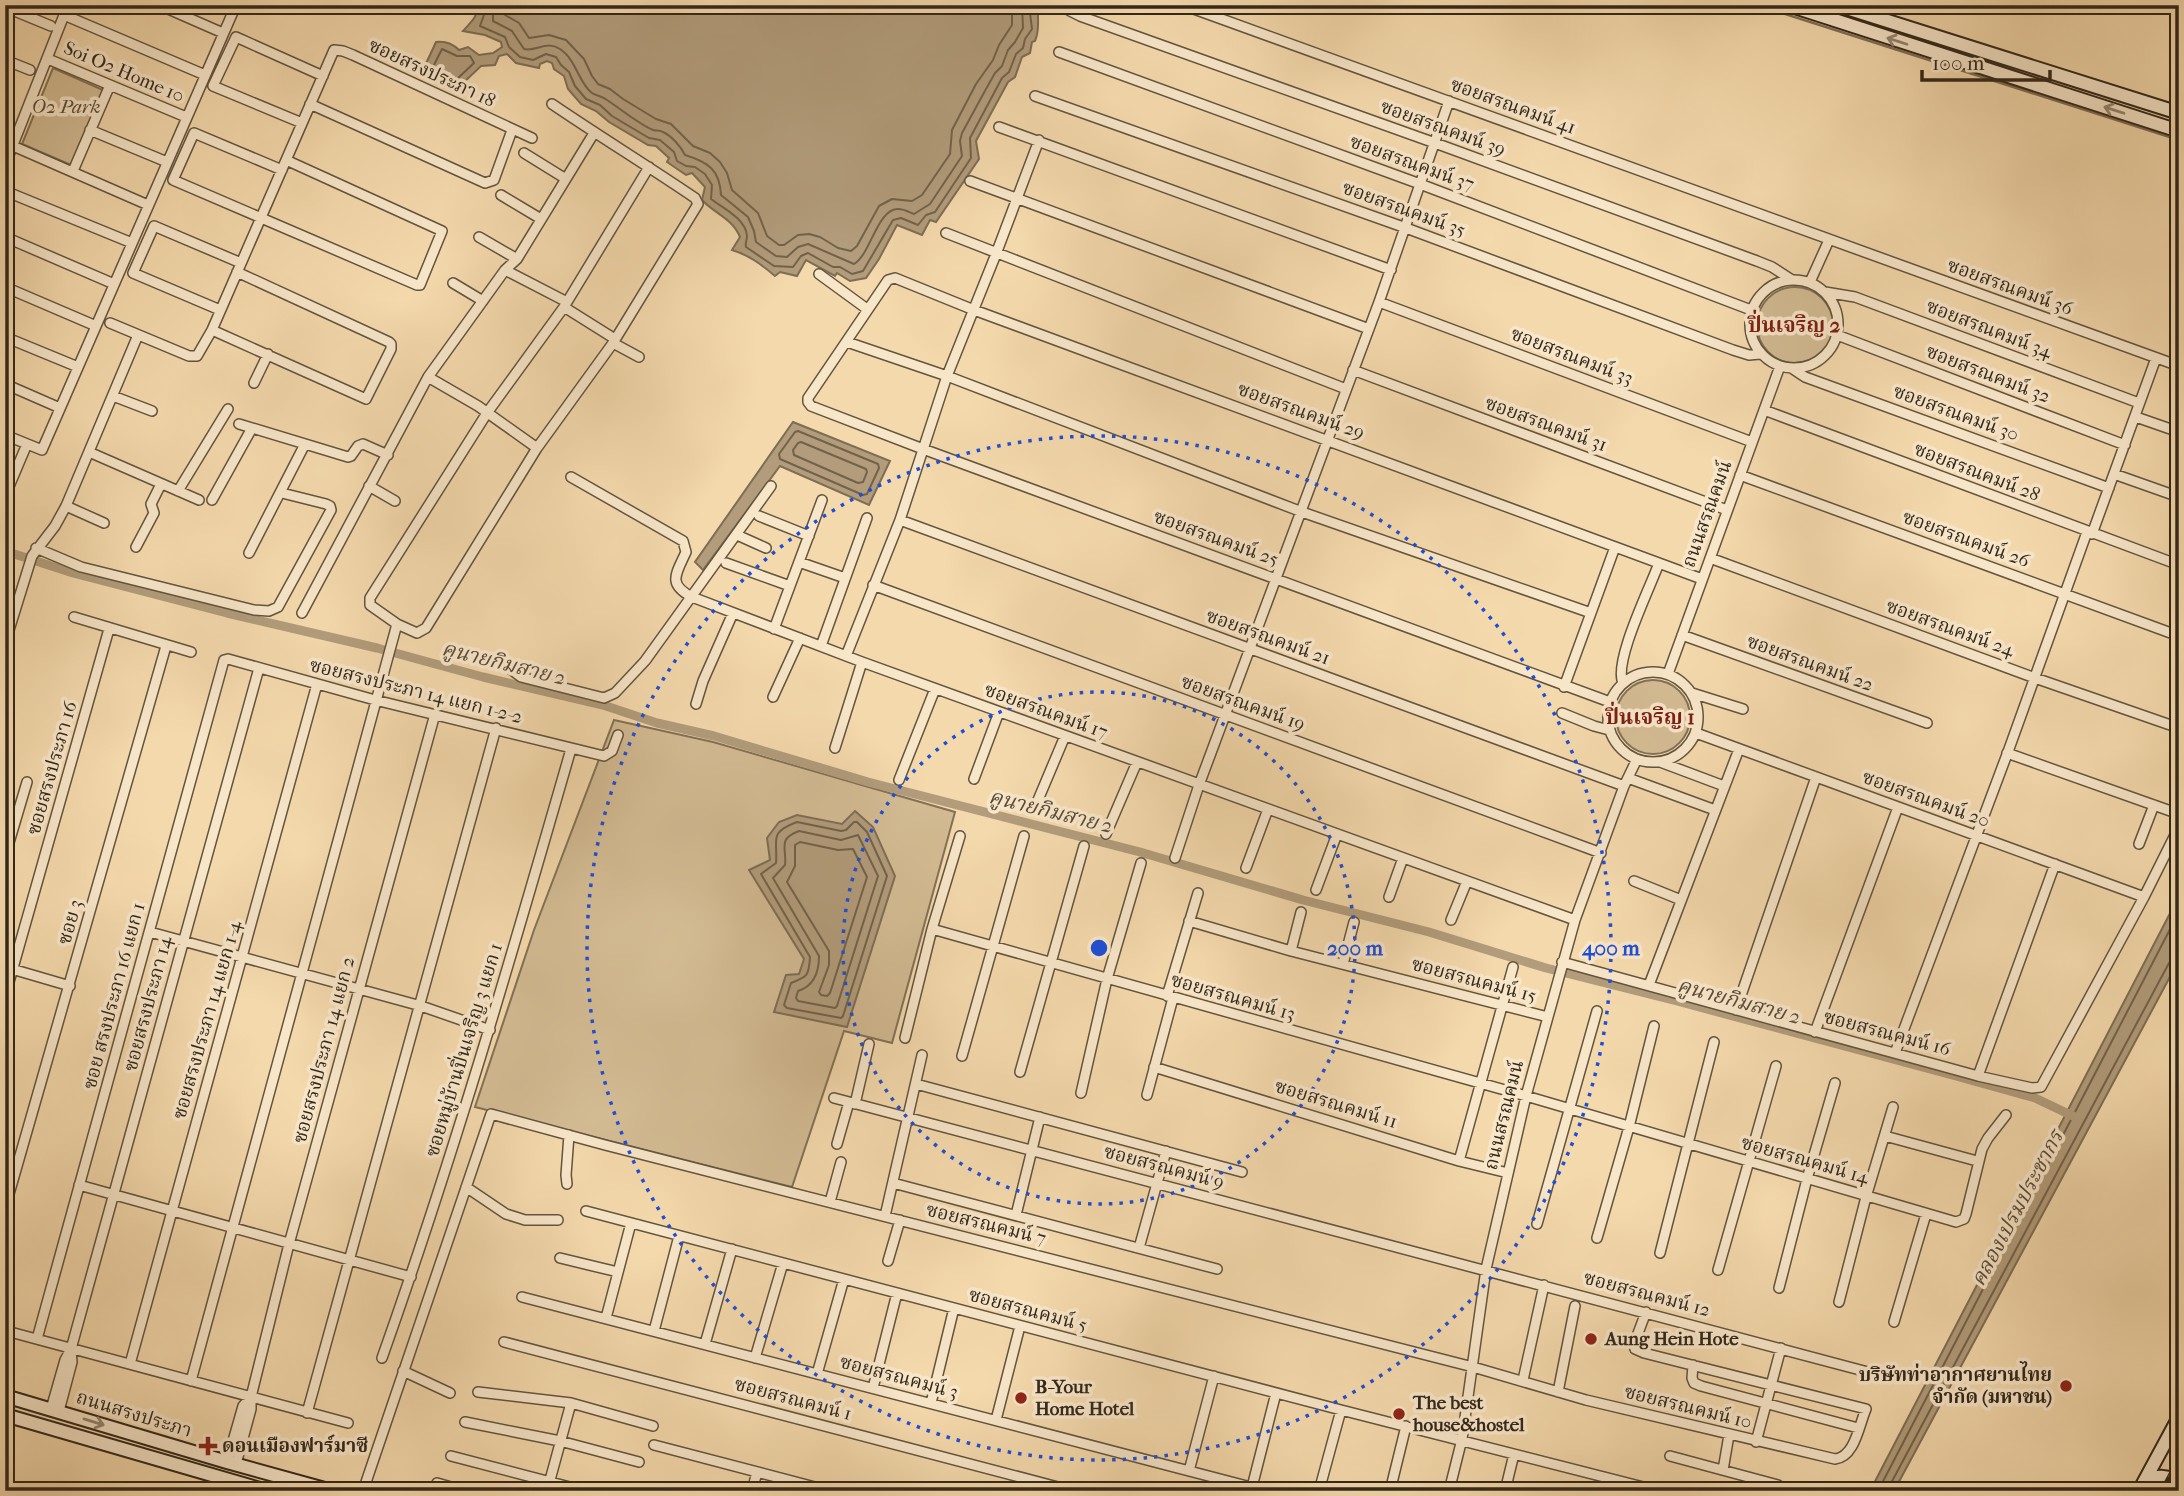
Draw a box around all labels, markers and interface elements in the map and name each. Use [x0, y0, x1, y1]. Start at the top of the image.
one-way arrow [1887, 33, 1909, 46]
street label: ซอยสรงประภา 18 [365, 34, 499, 112]
street label: Soi O2 Home 10 [61, 37, 187, 107]
scale bar [1922, 38, 2049, 82]
text: 100 m [1932, 51, 1985, 75]
street label: ซอยสรณคมน์ 41 [1447, 72, 1579, 139]
street label: ซอยสรณคมน์ 39 [1378, 94, 1509, 161]
park label: O2 Park [32, 96, 100, 118]
one-way arrow [2103, 103, 2125, 116]
street label: ซอยสรณคมน์ 37 [1347, 129, 1477, 196]
street label: ซอยสรณคมน์ 35 [1339, 176, 1469, 241]
street label: ซอยสรณคมน์ 36 [1944, 253, 2077, 320]
street label: ซอยสรณคมน์ 34 [1923, 294, 2056, 363]
district label: ปิ่นเจริญ 2 [1747, 309, 1841, 337]
street label: ซอยสรณคมน์ 33 [1508, 322, 1637, 389]
street label: ซอยสรณคมน์ 32 [1923, 339, 2054, 408]
street label: ซอยสรณคมน์ 29 [1235, 377, 1368, 444]
street label: ซอยสรณคมน์ 30 [1890, 379, 2022, 446]
street label: ซอยสรณคมน์ 31 [1482, 391, 1610, 456]
street label: ซอยสรณคมน์ 28 [1911, 437, 2043, 506]
street label: ถนนสรณคมน์ [1677, 457, 1737, 571]
street label: ซอยสรณคมน์ 25 [1150, 504, 1282, 571]
street label: ซอยสรณคมน์ 26 [1899, 505, 2034, 572]
street label: ซอยสรณคมน์ 24 [1883, 594, 2018, 662]
street label: ซอยสรณคมน์ 21 [1203, 603, 1333, 670]
street label: ซอยสรณคมน์ 22 [1744, 629, 1877, 696]
water label: คูนายกิมสาย 2 [439, 636, 569, 692]
street label: ซอยสรงประภา 14 แยก 1-2-2 [307, 654, 525, 728]
street label: ซอยสรณคมน์ 19 [1178, 669, 1308, 736]
street label: ซอยสรณคมน์ 17 [981, 678, 1111, 743]
street label: ซอยสรงประภา 16 [22, 698, 82, 837]
district label: ปิ่นเจริญ 1 [1605, 701, 1695, 729]
street label: ซอยสรณคมน์ 20 [1859, 765, 1993, 832]
water label: คูนายกิมสาย 2 [986, 784, 1116, 840]
street label: ซอย 3 [53, 897, 87, 947]
street label: ซอย สรงประภา 16 แยก 1 [79, 900, 149, 1092]
street label: ซอยสรงประภา 14 แยก 1-4 [168, 918, 246, 1122]
street label: ซอยสรงประภา 14 [119, 933, 177, 1074]
centre of rings [1087, 936, 1111, 960]
text: 200 m [1327, 936, 1384, 960]
text: 400 m [1581, 936, 1640, 961]
street label: ซอยหมู่บ้านปิ่นเจริญ 3 แยก 1 [418, 940, 508, 1160]
street label: ซอยสรณคมน์ 15 [1409, 952, 1539, 1007]
street label: ซอยสรงประภา 14 แยก 2 [289, 954, 360, 1146]
street label: ซอยสรณคมน์ 13 [1168, 968, 1298, 1025]
water label: คูนายกิมสาย 2 [1674, 973, 1804, 1031]
street label: ซอยสรณคมน์ 16 [1821, 1005, 1954, 1061]
street label: ถนนสรณคมน์ [1479, 1058, 1528, 1172]
street label: ซอยสรณคมน์ 11 [1272, 1074, 1400, 1133]
water label: คลองเปรมประชากร [1966, 1124, 2069, 1290]
street label: ซอยสรณคมน์ 14 [1739, 1130, 1872, 1189]
street label: ซอยสรณคมน์ 9 [1101, 1139, 1227, 1194]
street label: ซอยสรณคมน์ 7 [924, 1198, 1048, 1250]
street label: ซอยสรณคมน์ 12 [1581, 1266, 1713, 1322]
street label: ซอยสรณคมน์ 5 [966, 1283, 1090, 1336]
place label: Aung Hein Hote [1604, 1328, 1739, 1350]
marker: Aung Hein Hote [1583, 1331, 1599, 1347]
street label: ซอยสรณคมน์ 3 [838, 1350, 961, 1403]
place label: บริษัทท่าอากาศยานไทย จำกัด (มหาชน) [1859, 1361, 2052, 1408]
street label: ซอยสรณคมน์ 1 [732, 1372, 854, 1425]
place label: B-Your Home Hotel [1035, 1376, 1135, 1420]
marker: บริษัทท่าอากาศยานไทย จำกัด (มหาชน) [2058, 1378, 2074, 1394]
street label: ซอยสรณคมน์ 10 [1622, 1380, 1754, 1433]
street label: ถนนสรงประภา [74, 1386, 194, 1442]
marker: B-Your Home Hotel [1013, 1390, 1029, 1406]
place label: The best house&hostel [1412, 1392, 1525, 1436]
marker: The best house&hostel [1391, 1406, 1407, 1422]
one-way arrow [83, 1416, 105, 1429]
place label: ดอนเมืองฟาร์มาซี [222, 1434, 368, 1457]
marker: ดอนเมืองฟาร์มาซี [200, 1438, 216, 1454]

